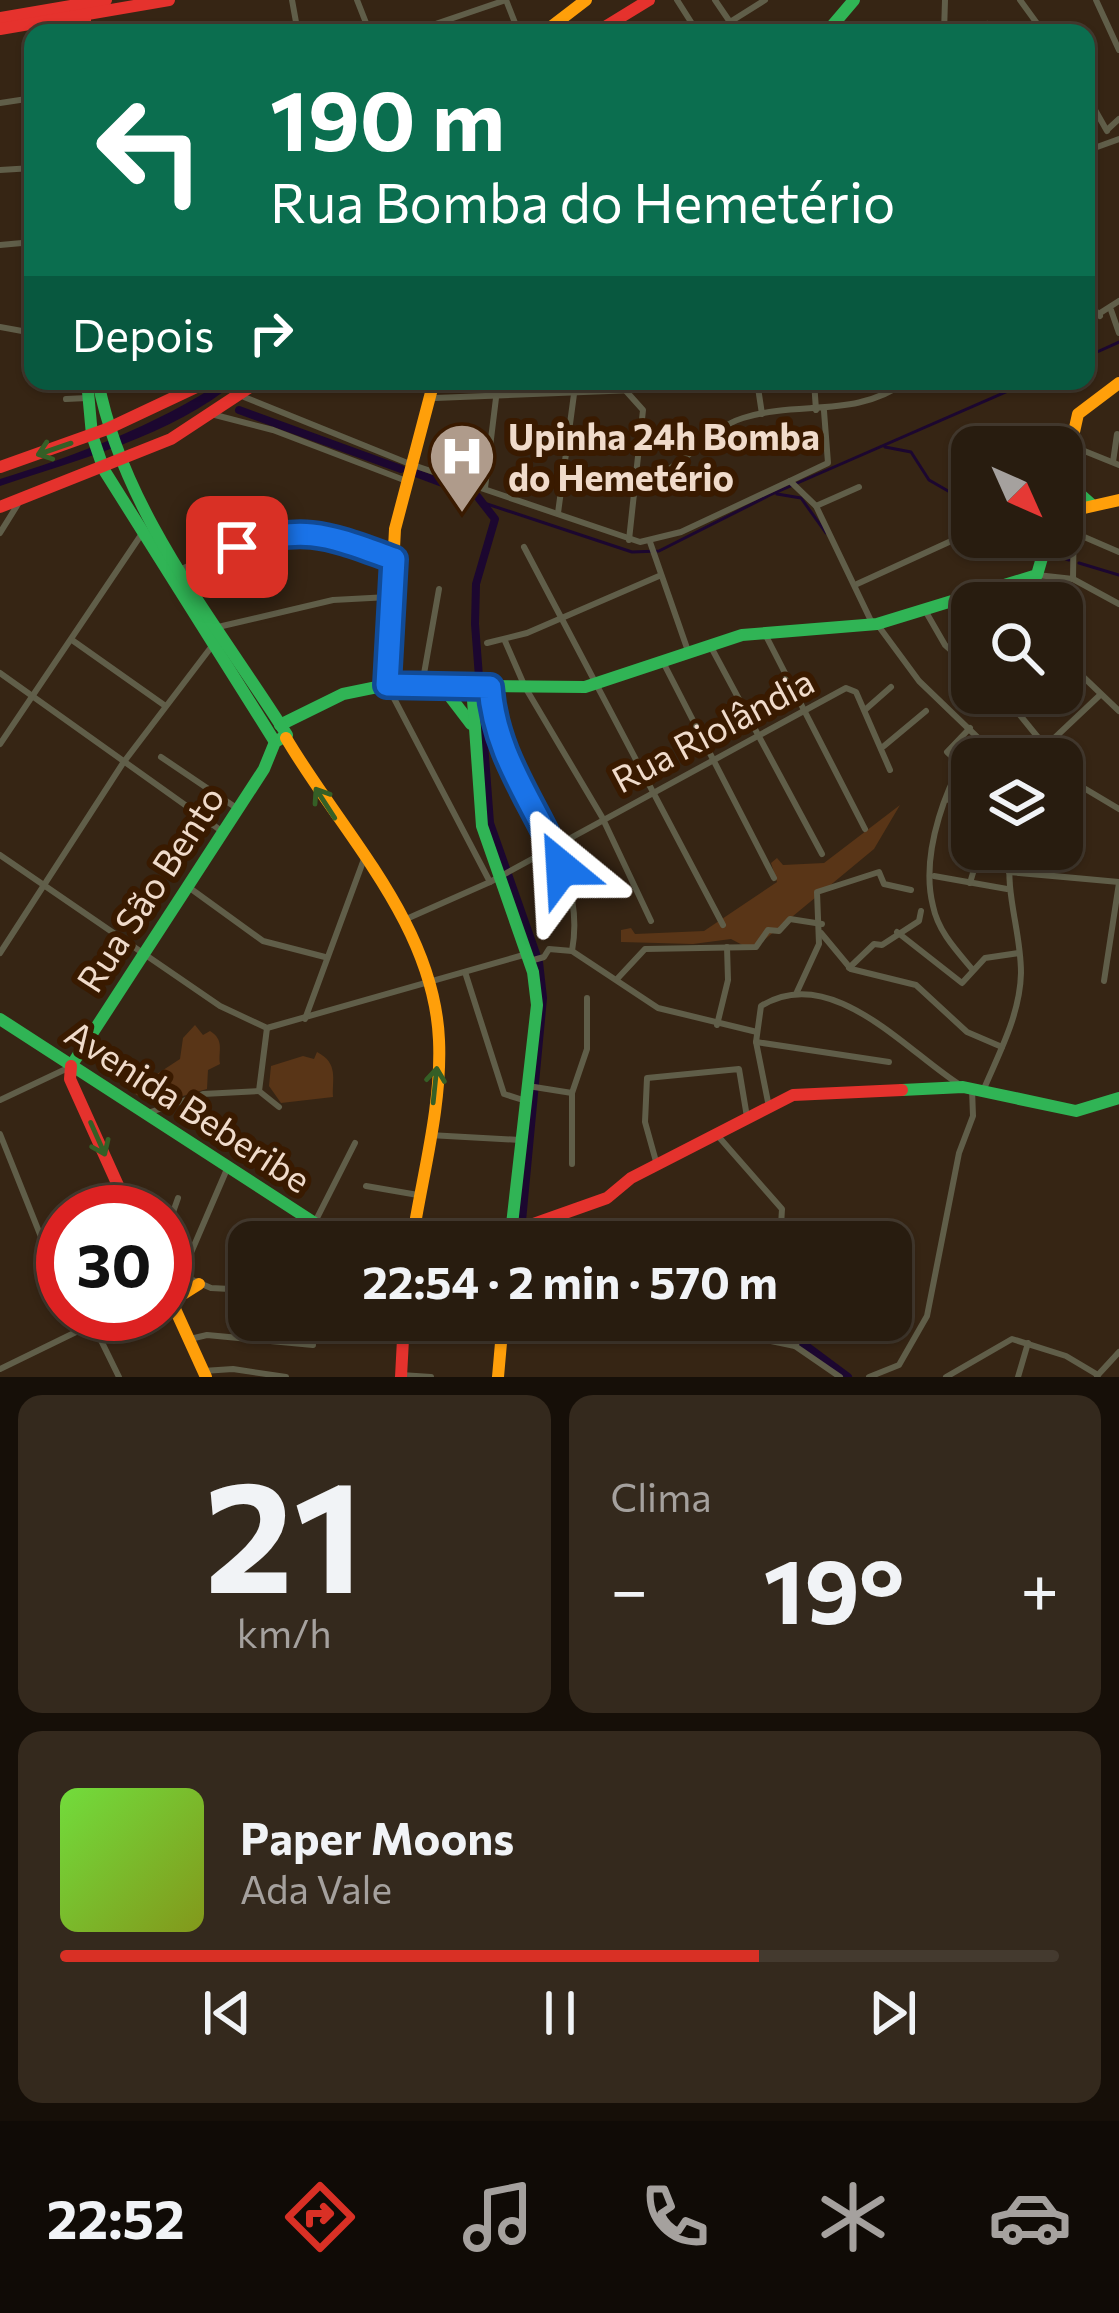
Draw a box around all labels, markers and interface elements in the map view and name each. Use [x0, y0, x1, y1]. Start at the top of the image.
text: 190 m [270, 66, 505, 168]
icon: left [72, 72, 228, 228]
text: Rua Bomba do Hemetério [270, 168, 895, 234]
icon: right [238, 300, 304, 366]
text: Depois [72, 306, 214, 361]
place label: Upinha 24h Bomba do Hemetério [508, 413, 820, 498]
hospital icon: Upinha 24h Bomba do Hemetério [427, 421, 497, 515]
north arrow [951, 426, 1083, 558]
map controls [951, 426, 1083, 870]
one-way arrow [36, 440, 73, 461]
pin [186, 496, 288, 598]
icon: arrive [204, 514, 270, 580]
button: search [951, 582, 1083, 714]
street label: Rua Riolândia [604, 657, 820, 801]
button: layers [951, 738, 1083, 870]
street label: Rua São Bento [66, 777, 232, 999]
one-way arrow [313, 787, 338, 821]
position arrow [499, 805, 625, 931]
street label: Avenida Beberibe [58, 1009, 320, 1201]
one-way arrow [424, 1066, 446, 1105]
one-way arrow [88, 1121, 110, 1157]
speed limit sign: 30 [36, 1185, 192, 1341]
text: 22:54 · 2 min · 570 m [362, 1253, 778, 1308]
text: 21 [205, 1434, 364, 1625]
text: Clima [611, 1472, 712, 1520]
text: 19° [763, 1532, 905, 1643]
text: − [611, 1547, 648, 1628]
text: + [1020, 1547, 1059, 1628]
text: km/h [237, 1608, 332, 1656]
text: Paper Moons [240, 1809, 514, 1864]
text: Ada Vale [240, 1864, 392, 1912]
icon: previous [194, 1980, 260, 2046]
icon: pause [527, 1980, 593, 2046]
icon: next [860, 1980, 926, 2046]
icon: directions [278, 2175, 362, 2259]
icon: music [456, 2175, 540, 2259]
icon: phone [633, 2175, 717, 2259]
icon: climate [811, 2175, 895, 2259]
icon: car [988, 2175, 1072, 2259]
text: 22:52 [47, 2184, 185, 2250]

